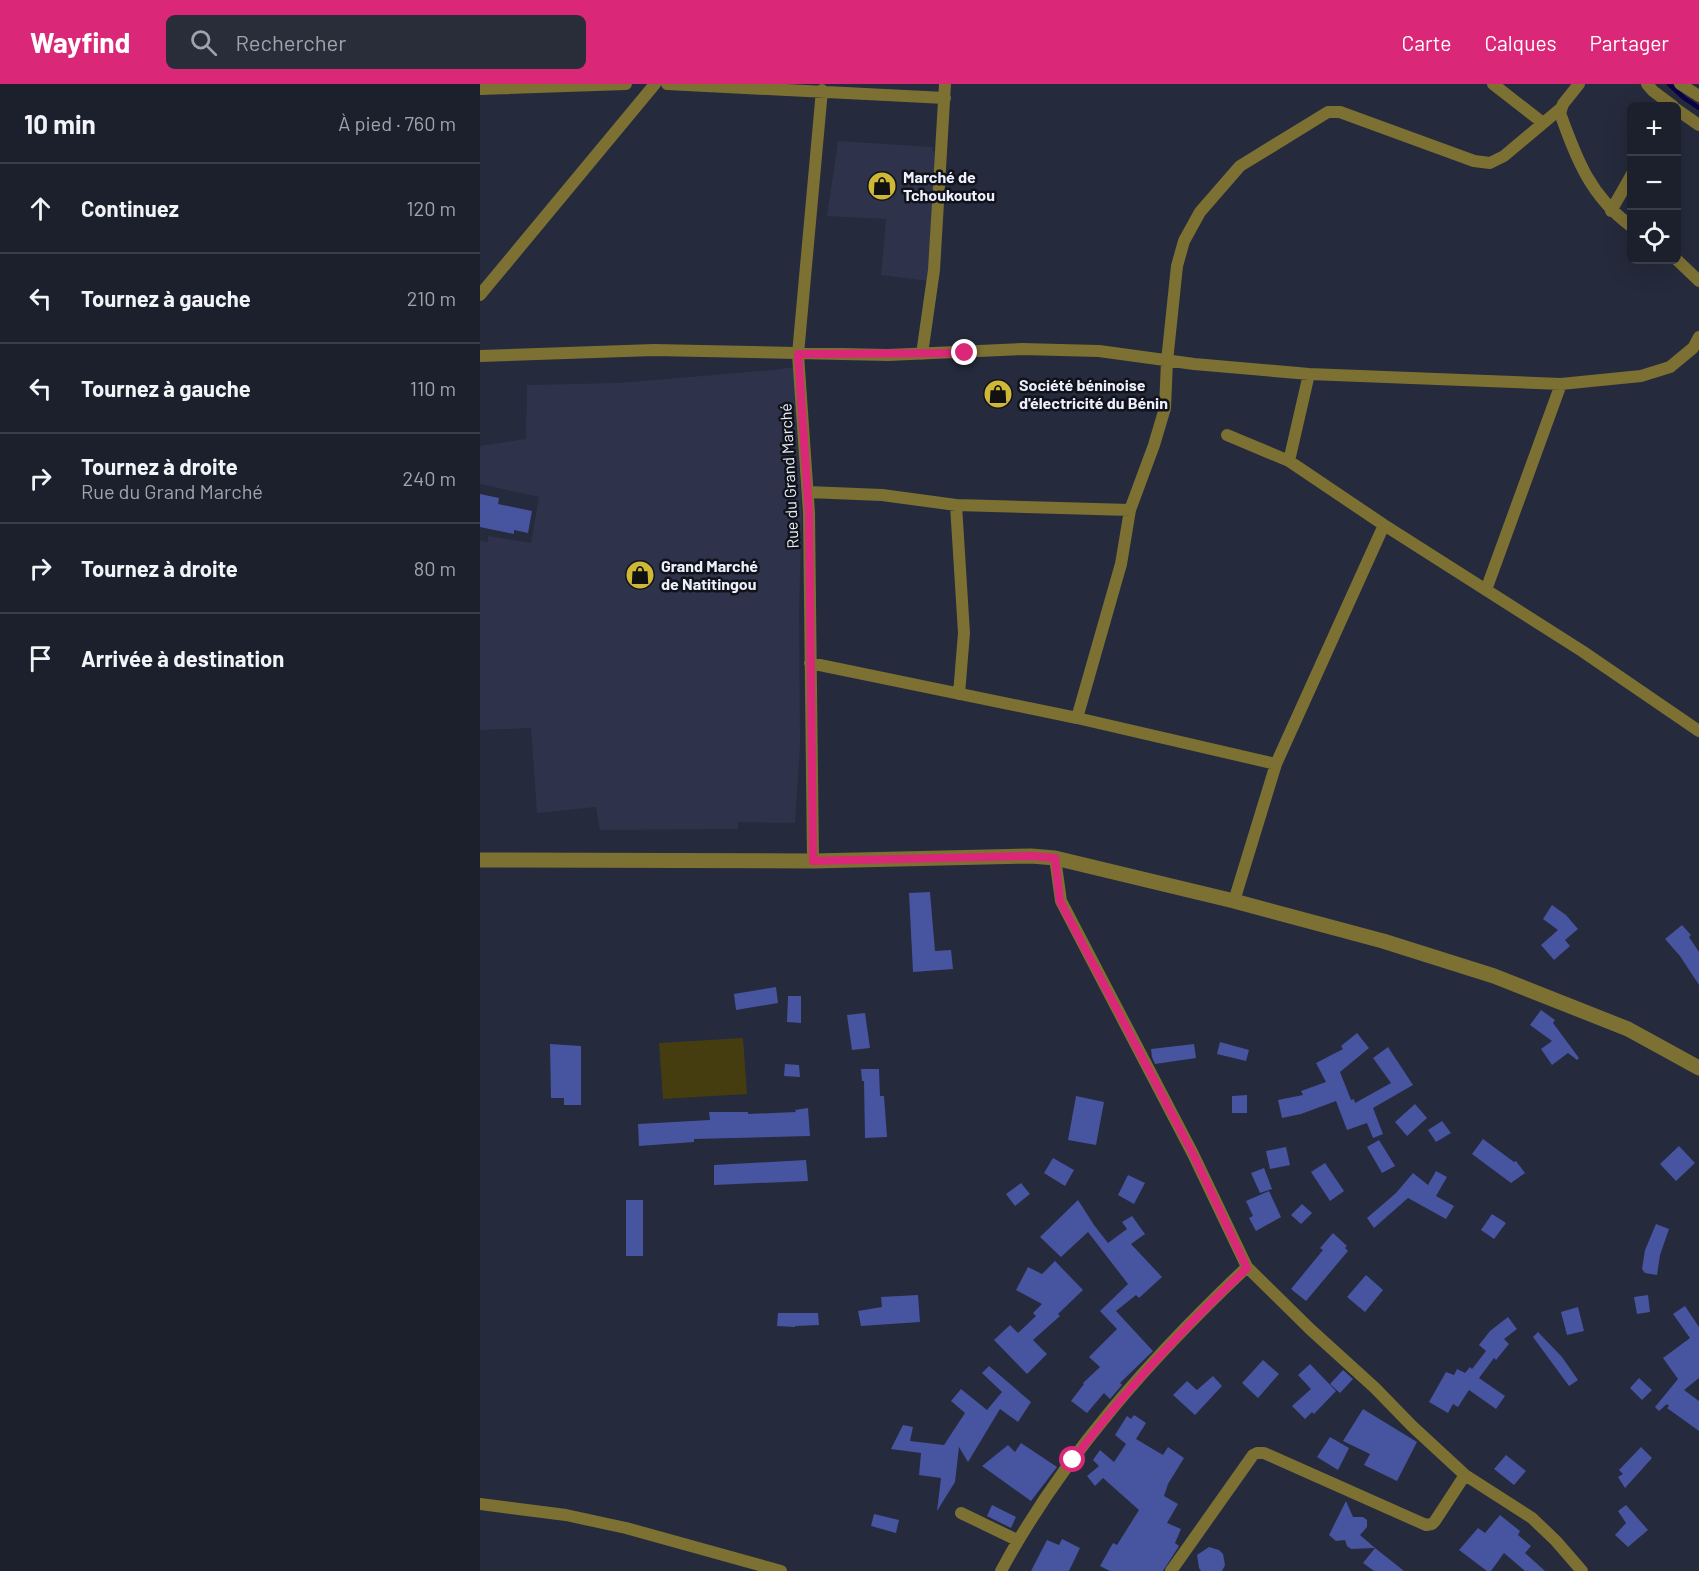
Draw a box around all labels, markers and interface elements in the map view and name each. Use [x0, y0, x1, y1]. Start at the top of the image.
search box [166, 15, 586, 69]
text: Wayfind [30, 25, 130, 59]
icon: search [187, 26, 220, 59]
text: Rechercher [235, 29, 346, 55]
text: Carte [1402, 30, 1451, 55]
text: Calques [1484, 30, 1557, 55]
text: Partager [1590, 30, 1669, 55]
map controls [1627, 102, 1681, 264]
button: + [1627, 102, 1681, 156]
text: 10 min [24, 108, 96, 139]
text: À pied · 760 m [338, 111, 456, 135]
button: − [1627, 156, 1681, 210]
place label: Marché de Tchoukoutou [903, 167, 995, 204]
shop icon: Marché de Tchoukoutou [866, 170, 898, 202]
icon: ahead [24, 192, 57, 225]
text: Continuez [81, 195, 179, 221]
text: 120 m [406, 196, 456, 220]
button: locate [1627, 210, 1681, 264]
icon: left [24, 282, 57, 315]
text: Tournez à gauche [81, 285, 251, 311]
text: 210 m [407, 286, 456, 310]
route end [951, 339, 977, 365]
icon: left [24, 372, 57, 405]
text: Tournez à gauche [81, 375, 251, 401]
place label: Société béninoise d'électricité du Bénin [1019, 375, 1168, 412]
text: 110 m [410, 376, 456, 400]
shop icon: Société béninoise d'électricité du Bénin [982, 378, 1014, 410]
street label: Rue du Grand Marché [775, 403, 802, 549]
text: Tournez à droite [81, 453, 238, 479]
icon: right [24, 462, 57, 495]
text: 240 m [402, 466, 456, 490]
text: Rue du Grand Marché [81, 479, 263, 503]
icon: right [24, 552, 57, 585]
text: Tournez à droite [81, 555, 238, 581]
text: 80 m [414, 556, 456, 580]
place label: Grand Marché de Natitingou [661, 556, 758, 593]
shop icon: Grand Marché de Natitingou [624, 559, 656, 591]
icon: arrive [24, 642, 57, 675]
text: Arrivée à destination [81, 645, 284, 671]
route start [1059, 1446, 1085, 1472]

